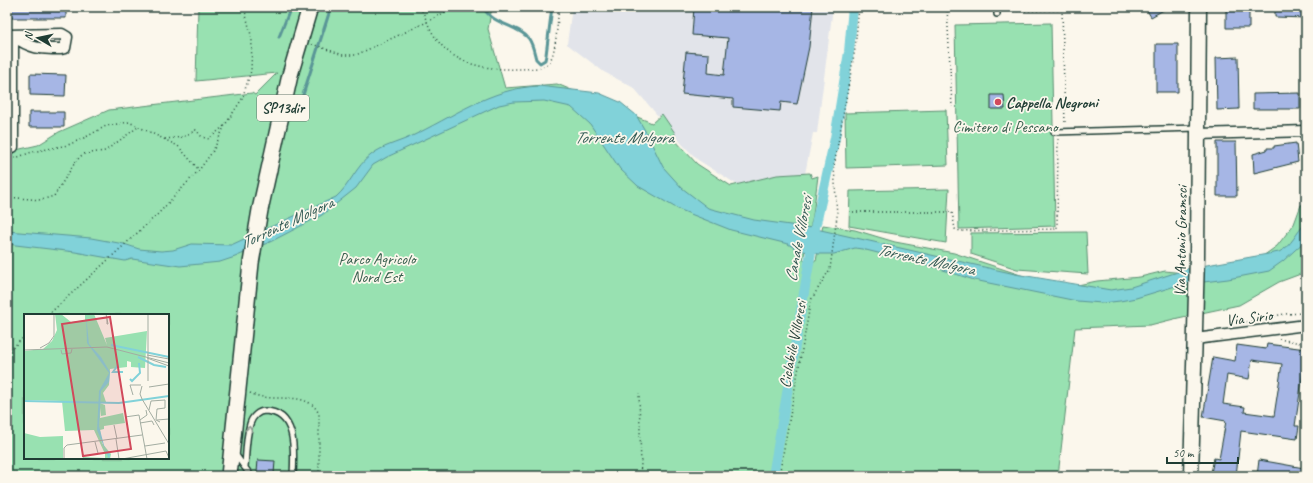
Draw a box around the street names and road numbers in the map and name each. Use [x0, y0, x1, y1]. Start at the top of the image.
road number: SP13dir [257, 95, 309, 121]
street label: Via Antonio Gramsci [1170, 183, 1192, 297]
street label: Ciclabile Villoresi [775, 297, 812, 389]
street label: Via Sirio [1225, 305, 1276, 331]

